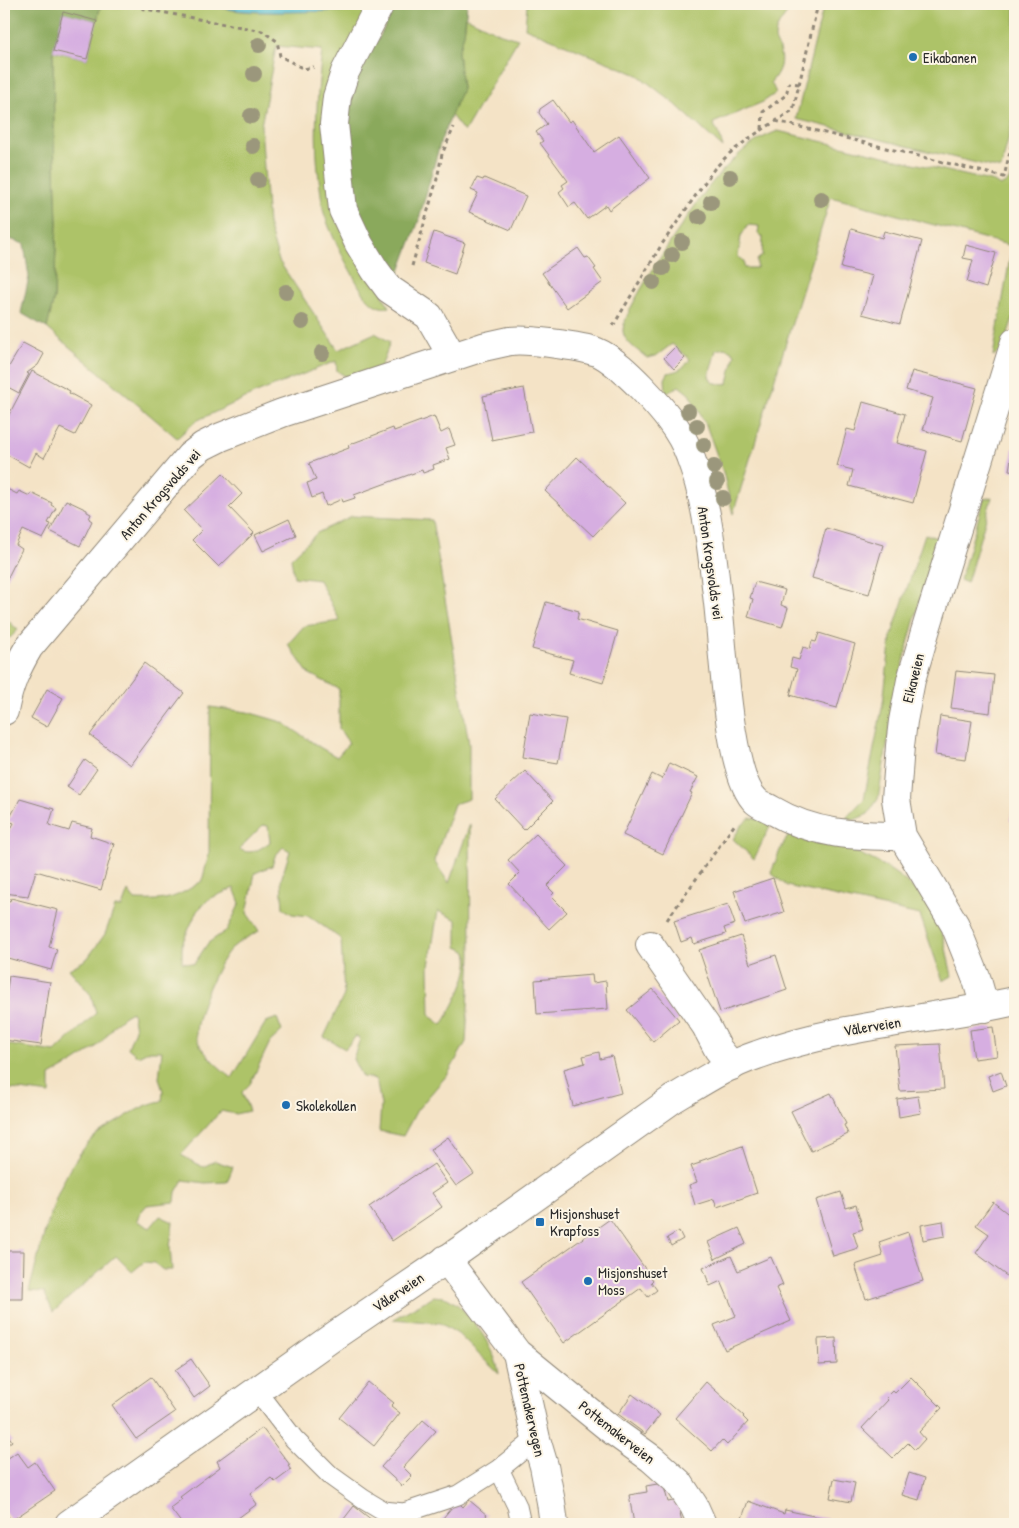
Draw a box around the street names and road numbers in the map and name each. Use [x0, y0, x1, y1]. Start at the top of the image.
street label: Anton Krogsvolds vei [115, 444, 205, 544]
street label: Anton Krogsvolds vei [693, 505, 729, 621]
street label: Eikaveien [897, 651, 929, 705]
street label: Vålerveien [842, 1011, 903, 1041]
street label: Vålerveien [368, 1267, 428, 1317]
street label: Pottemakervegen [509, 1361, 551, 1459]
street label: Pottemakerveien [574, 1396, 660, 1469]

